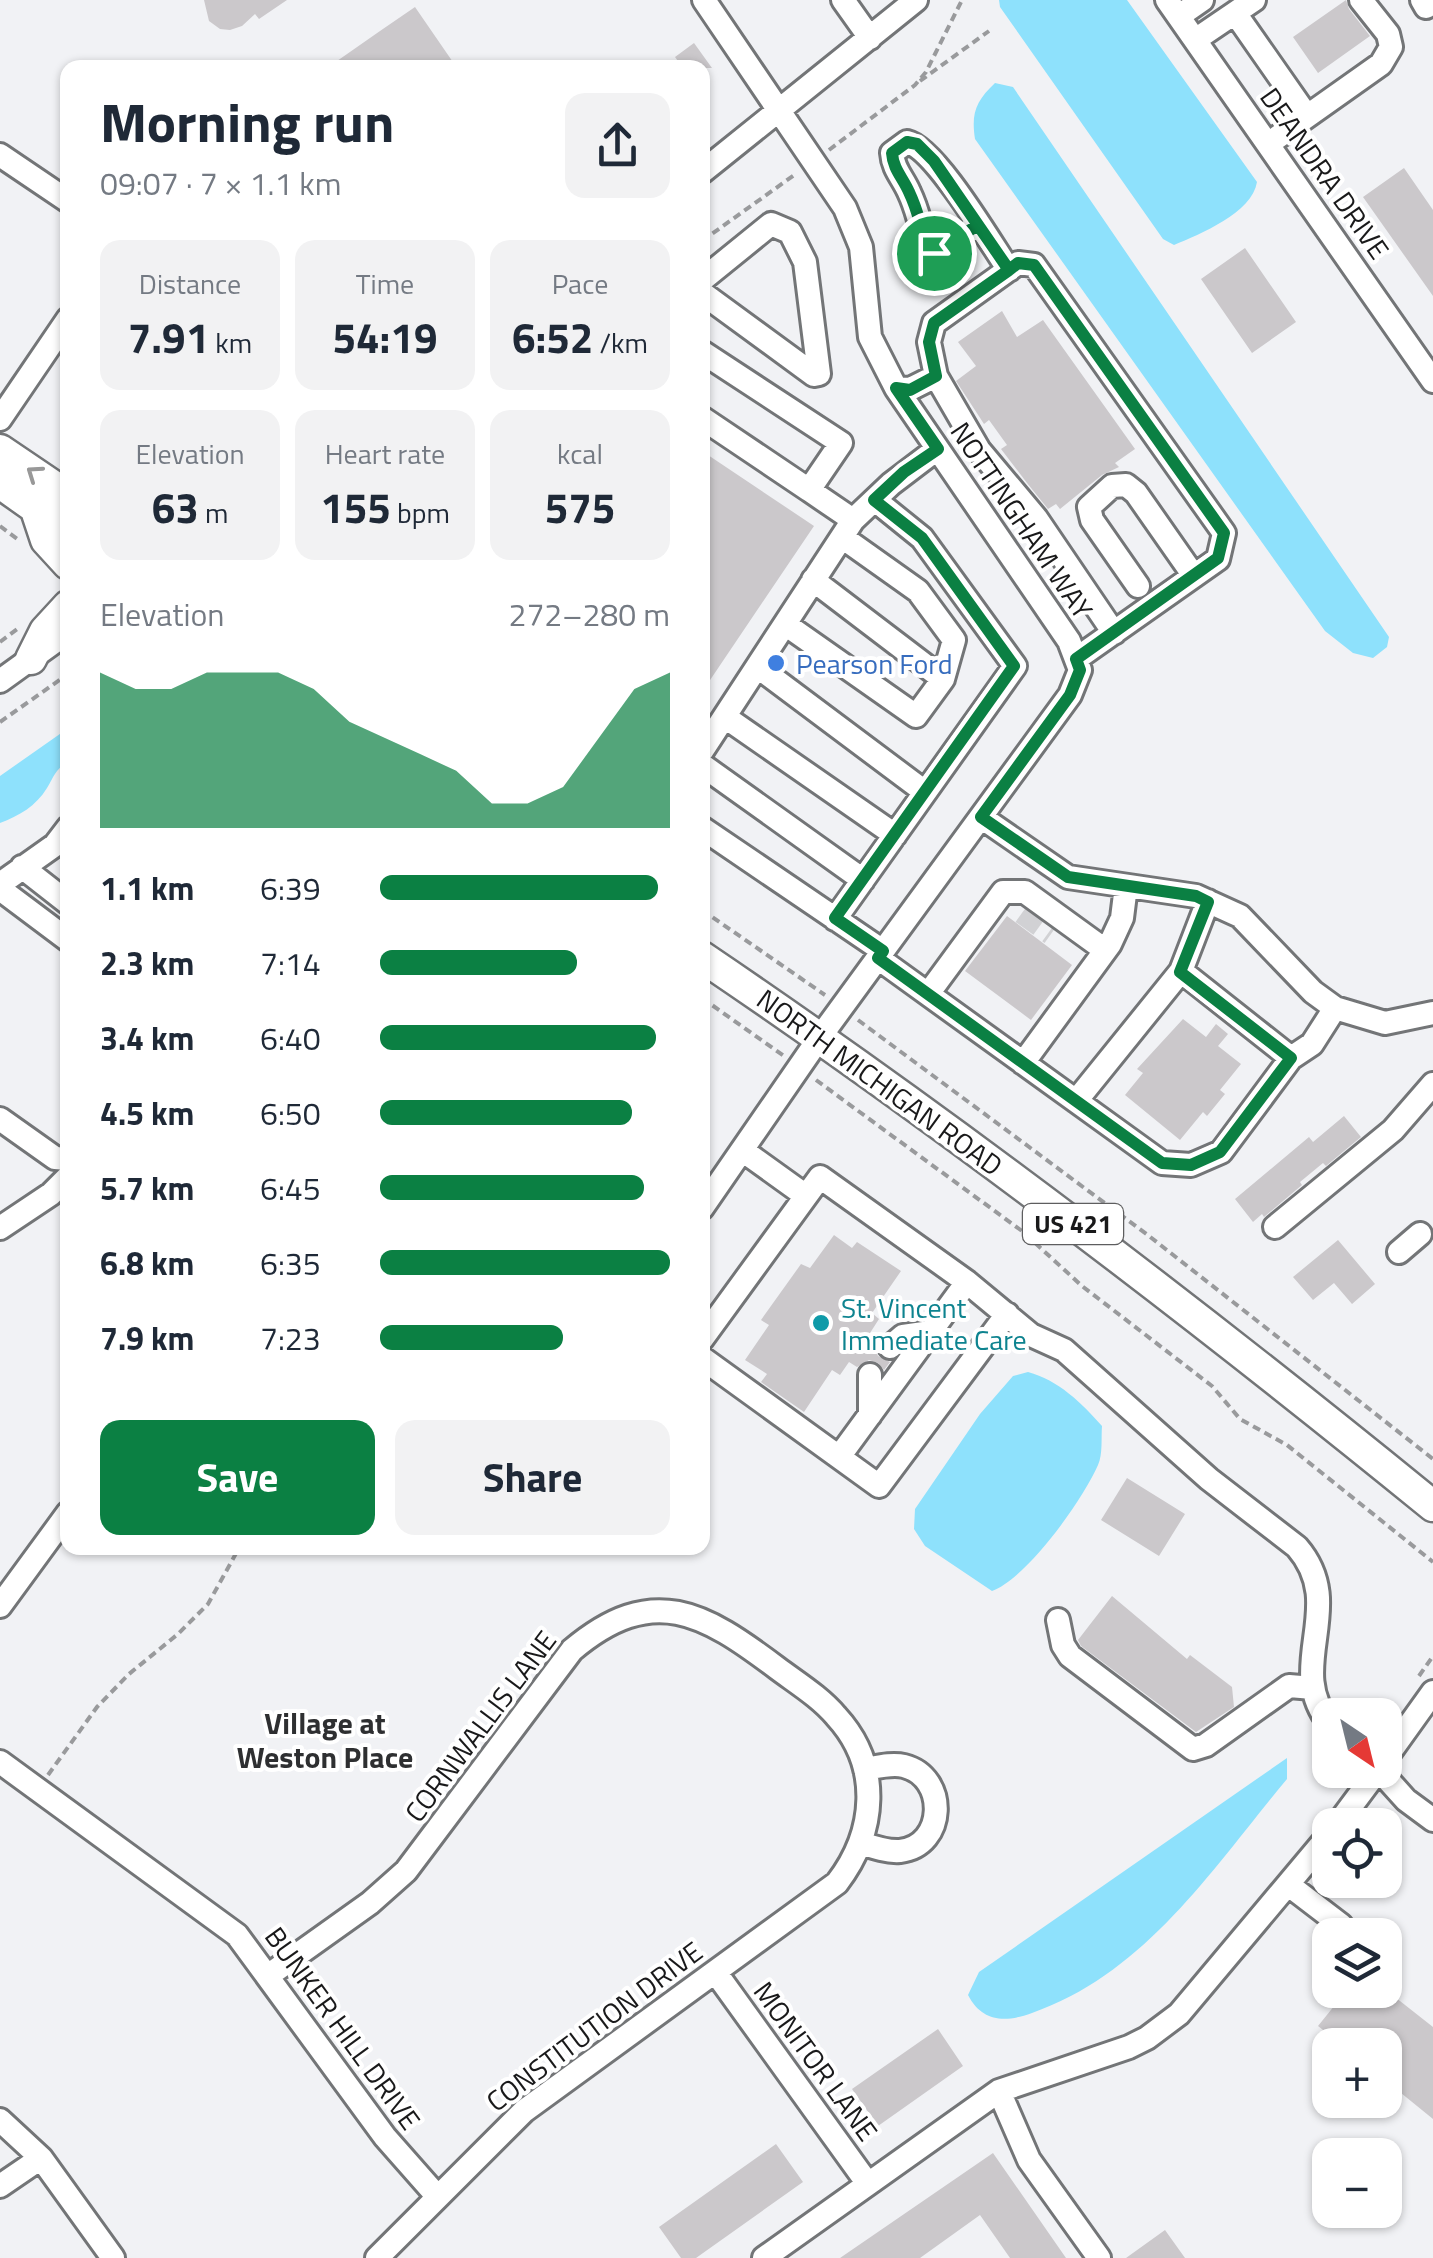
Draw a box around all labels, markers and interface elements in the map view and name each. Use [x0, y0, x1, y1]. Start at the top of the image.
street label: DEANDRA DRIVE [1250, 78, 1400, 268]
text: Morning run [100, 80, 394, 163]
button: share [565, 93, 670, 198]
text: 09:07 · 7 × 1.1 km [100, 159, 341, 207]
pin [892, 211, 977, 296]
icon: arrive [907, 226, 962, 281]
text: Distance [139, 262, 241, 305]
text: Time [356, 262, 414, 305]
text: Pace [552, 262, 608, 305]
text: 7.91 [128, 305, 209, 369]
text: 54:19 [333, 305, 437, 369]
text: 6:52 [512, 305, 593, 369]
text: km [209, 321, 252, 364]
text: /km [593, 321, 648, 364]
street label: NOTTINGHAM WAY [940, 413, 1104, 627]
text: Elevation [136, 432, 244, 475]
text: Heart rate [325, 432, 445, 475]
text: kcal [557, 432, 603, 475]
one-way arrow [26, 467, 45, 485]
text: 63 [152, 475, 199, 539]
text: 155 [320, 475, 391, 539]
text: 575 [545, 475, 615, 539]
text: m [199, 491, 228, 534]
text: bpm [391, 491, 450, 534]
text: Elevation [100, 590, 224, 638]
text: 272–280 m [508, 590, 670, 638]
place label: Pearson Ford [796, 642, 953, 685]
marker: Pearson Ford [765, 652, 787, 674]
text: 1.1 km [100, 864, 194, 912]
text: 6:39 [260, 864, 321, 912]
text: 2.3 km [100, 939, 194, 987]
text: 7:14 [260, 939, 321, 987]
street label: NORTH MICHIGAN ROAD [748, 978, 1012, 1186]
text: 3.4 km [100, 1014, 194, 1062]
text: 6:40 [260, 1014, 321, 1062]
text: 4.5 km [100, 1089, 194, 1137]
text: 6:50 [260, 1089, 321, 1137]
text: 5.7 km [100, 1164, 194, 1212]
text: 6:45 [260, 1164, 321, 1212]
road number: US 421 [1023, 1204, 1123, 1244]
text: 6.8 km [100, 1239, 194, 1287]
text: 6:35 [260, 1239, 321, 1287]
place label: St. Vincent Immediate Care [841, 1286, 1027, 1361]
marker: St. Vincent Immediate Care [810, 1312, 832, 1334]
text: 7.9 km [100, 1314, 194, 1362]
text: 7:23 [260, 1314, 321, 1362]
button: Save [100, 1420, 375, 1535]
button: Share [395, 1420, 670, 1535]
street label: CORNWALLIS LANE [394, 1621, 566, 1831]
north arrow [1312, 1698, 1402, 1788]
map controls [1312, 1698, 1402, 2228]
district label: Village at Weston Place [237, 1700, 413, 1780]
button: locate [1312, 1808, 1402, 1898]
street label: BUNKER HILL DRIVE [255, 1918, 431, 2138]
button: layers [1312, 1918, 1402, 2008]
street label: CONSTITUTION DRIVE [477, 1930, 711, 2122]
street label: MONITOR LANE [743, 1972, 889, 2150]
button: + [1312, 2028, 1402, 2118]
button: − [1312, 2138, 1402, 2228]

